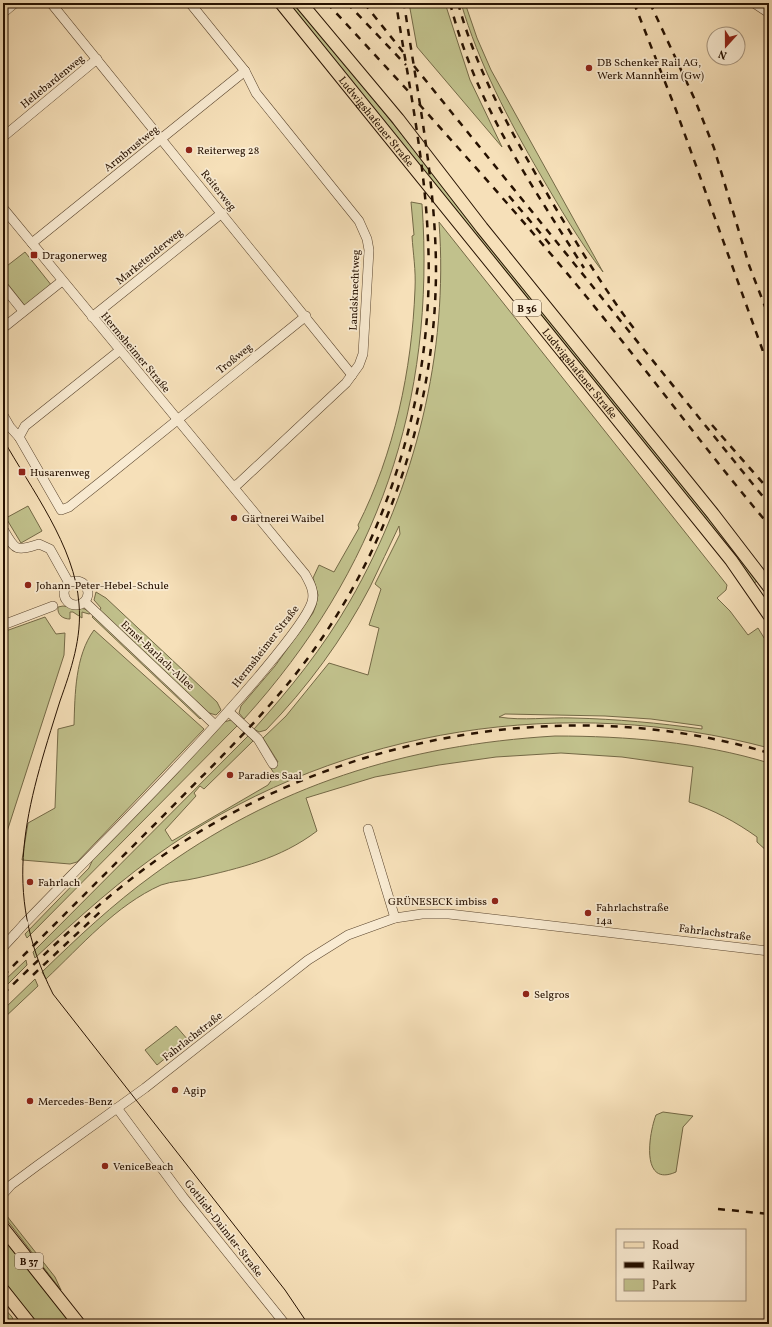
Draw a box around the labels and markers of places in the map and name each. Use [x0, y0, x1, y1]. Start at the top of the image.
place label: DB Schenker Rail AG, Werk Mannheim (Gw) [597, 56, 704, 84]
marker: DB Schenker Rail AG, Werk Mannheim (Gw) [584, 63, 594, 73]
place label: Reiterweg 28 [197, 144, 260, 159]
marker: Reiterweg 28 [184, 145, 194, 155]
place label: Dragonerweg [42, 249, 108, 264]
marker: Dragonerweg [29, 250, 39, 260]
place label: Husarenweg [30, 466, 90, 481]
marker: Husarenweg [17, 467, 27, 477]
place label: Gärtnerei Waibel [242, 512, 324, 527]
marker: Gärtnerei Waibel [229, 513, 239, 523]
place label: Johann-Peter-Hebel-Schule [36, 579, 169, 594]
marker: Johann-Peter-Hebel-Schule [23, 580, 33, 590]
place label: Paradies Saal [238, 769, 302, 784]
marker: Paradies Saal [225, 770, 235, 780]
place label: Fahrlach [38, 876, 81, 891]
marker: Fahrlach [25, 877, 35, 887]
place label: GRÜNESECK imbiss [388, 895, 487, 910]
marker: GRÜNESECK imbiss [490, 896, 500, 906]
place label: Fahrlachstraße 14a [596, 901, 669, 929]
marker: Fahrlachstraße 14a [583, 908, 593, 918]
place label: Selgros [534, 988, 570, 1003]
marker: Selgros [521, 989, 531, 999]
place label: Agip [183, 1084, 206, 1099]
marker: Agip [170, 1085, 180, 1095]
place label: Mercedes-Benz [38, 1095, 113, 1110]
marker: Mercedes-Benz [25, 1096, 35, 1106]
place label: VeniceBeach [113, 1160, 174, 1175]
marker: VeniceBeach [100, 1161, 110, 1171]

